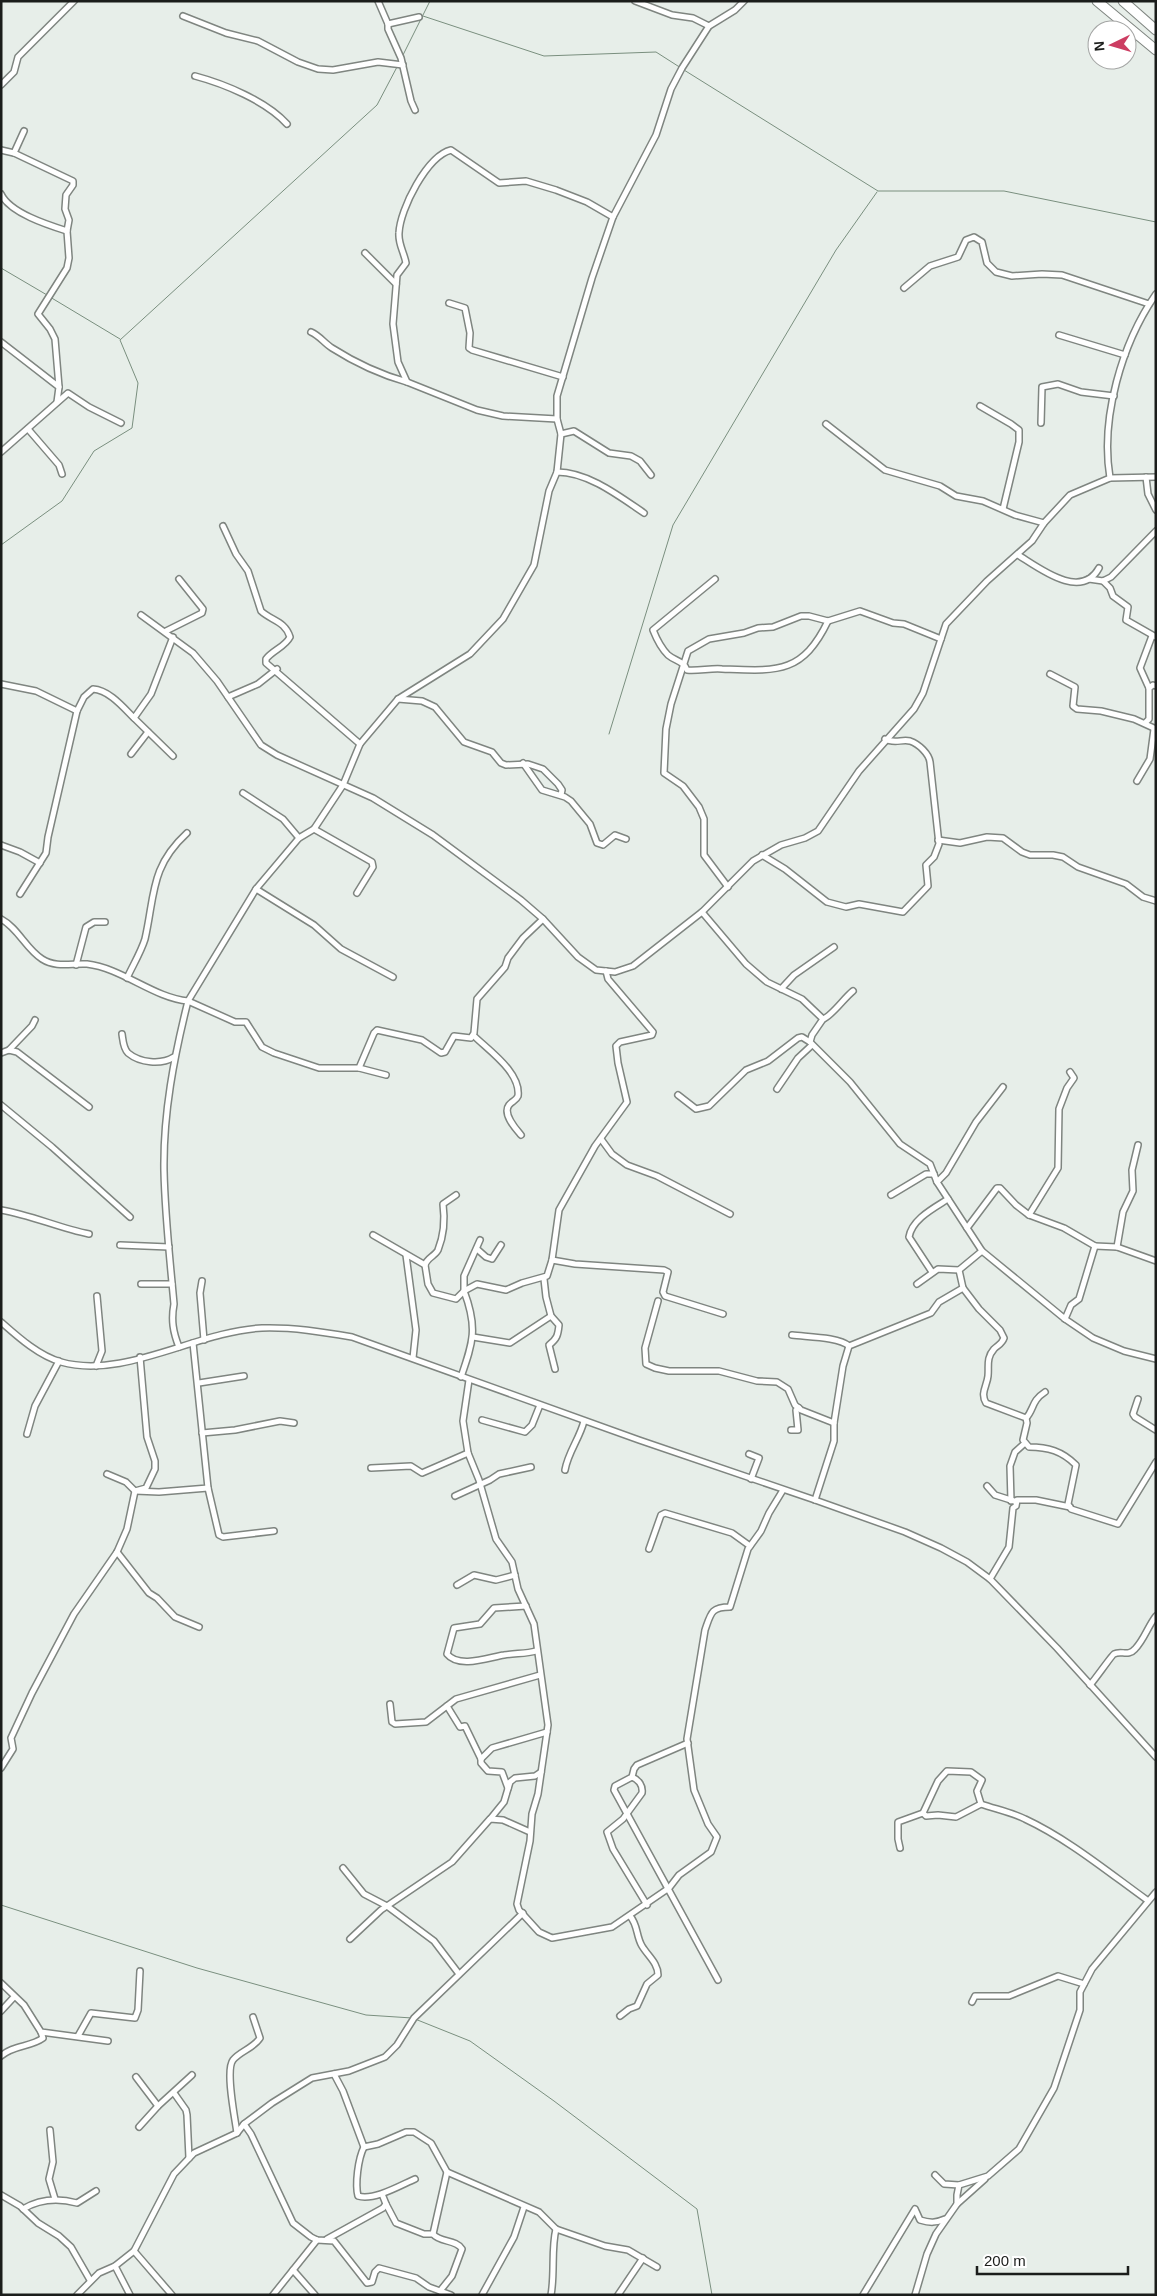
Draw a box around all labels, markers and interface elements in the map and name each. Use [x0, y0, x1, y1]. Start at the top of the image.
north arrow [1087, 20, 1137, 70]
text: N [1091, 40, 1107, 52]
scale bar [977, 2244, 1128, 2276]
text: 200 m [984, 2252, 1026, 2269]

